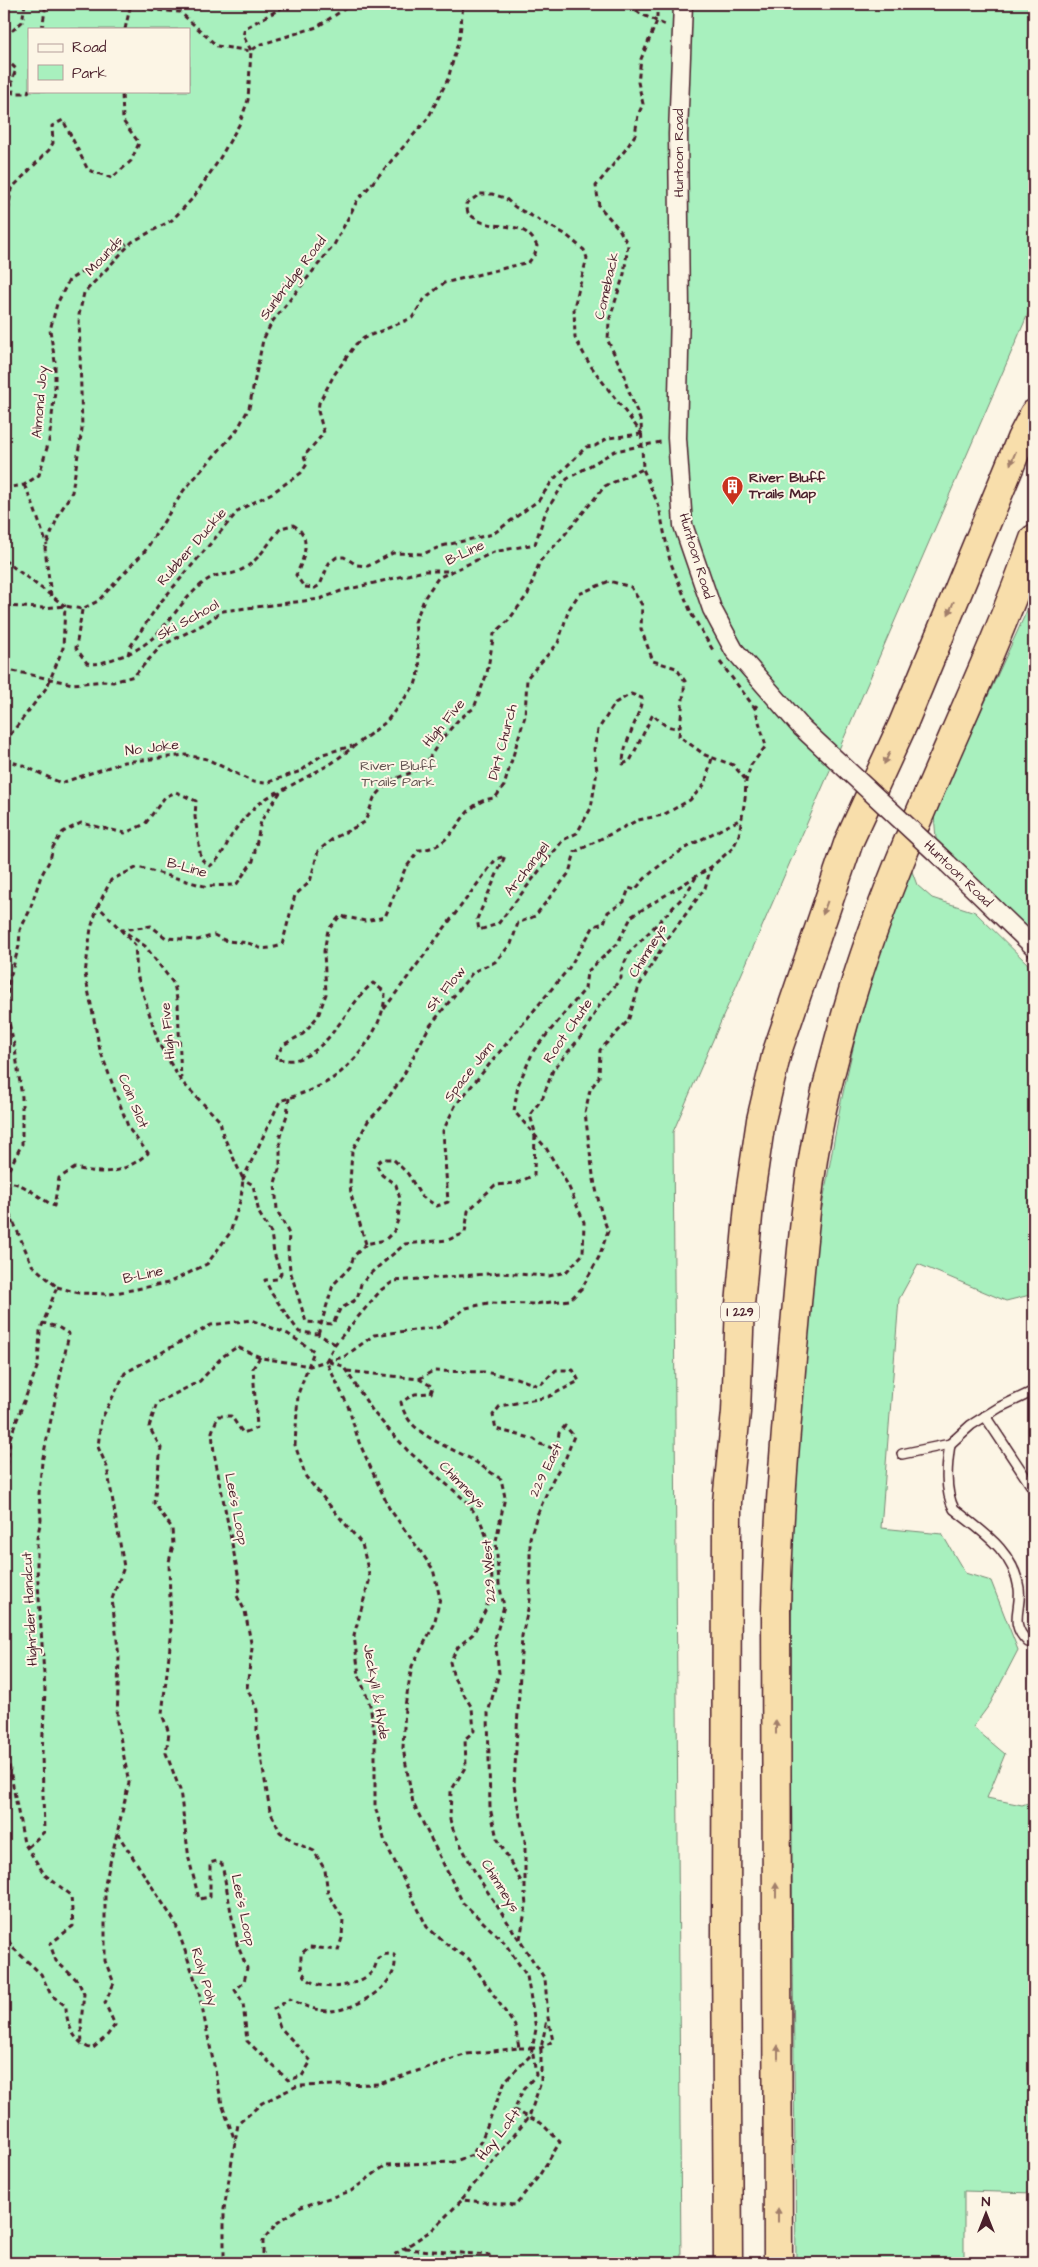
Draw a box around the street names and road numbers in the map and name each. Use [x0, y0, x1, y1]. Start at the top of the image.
street label: Huntoon Road [669, 109, 689, 197]
street label: Mounds [80, 232, 128, 280]
street label: Sunbridge Road [255, 232, 331, 324]
street label: Comeback [590, 250, 625, 322]
street label: Almond Joy [27, 365, 53, 439]
street label: Rubber Duckie [153, 503, 232, 590]
street label: Huntoon Road [673, 511, 719, 601]
street label: B-Line [442, 535, 488, 571]
street label: Ski School [153, 595, 223, 645]
street label: High Five [418, 694, 470, 751]
street label: Dirt Church [483, 702, 523, 782]
street label: No Joke [124, 735, 180, 761]
street label: Huntoon Road [919, 836, 997, 912]
street label: Archangel [500, 838, 554, 900]
street label: B-Line [165, 853, 210, 883]
street label: Chimneys [624, 921, 672, 981]
street label: St. Flow [421, 962, 471, 1016]
street label: Root Chute [539, 995, 598, 1067]
street label: High Five [156, 1001, 180, 1060]
street label: Space Jam [439, 1038, 499, 1106]
street label: Coin Slot [113, 1071, 154, 1132]
street label: B-Line [121, 1261, 165, 1289]
road number: I 229 [721, 1302, 759, 1321]
street label: 229 East [524, 1439, 568, 1500]
street label: Chimneys [434, 1457, 490, 1513]
street label: Lee's Loop [219, 1471, 253, 1547]
street label: 229 West [477, 1539, 501, 1603]
street label: Highrider Handcut [17, 1551, 43, 1666]
street label: Jeckyll & Hyde [358, 1643, 394, 1741]
street label: Chimneys [476, 1856, 524, 1916]
street label: Lee's Loop [226, 1872, 260, 1948]
street label: Roly Poly [186, 1945, 222, 2009]
street label: Hay Loft [473, 2105, 526, 2165]

